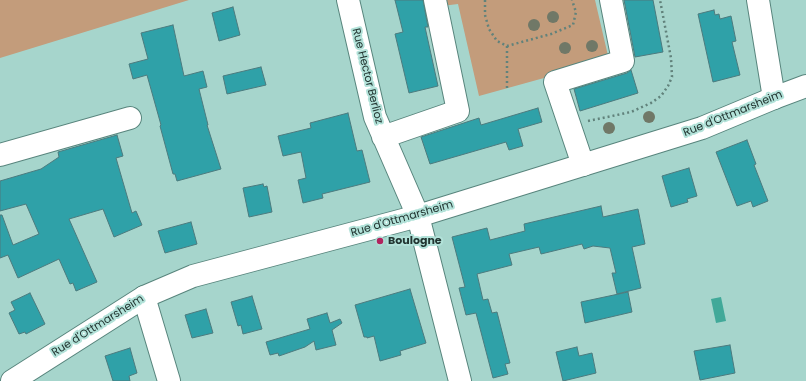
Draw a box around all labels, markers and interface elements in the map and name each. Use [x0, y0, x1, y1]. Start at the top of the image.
street label: Rue Hector Berlioz [349, 27, 385, 125]
street label: Rue d'Ottmarsheim [681, 88, 785, 140]
street label: Rue d'Ottmarsheim [349, 198, 455, 240]
place label: Boulogne [388, 234, 442, 248]
marker: Boulogne [375, 236, 385, 246]
street label: Rue d'Ottmarsheim [50, 292, 146, 360]

